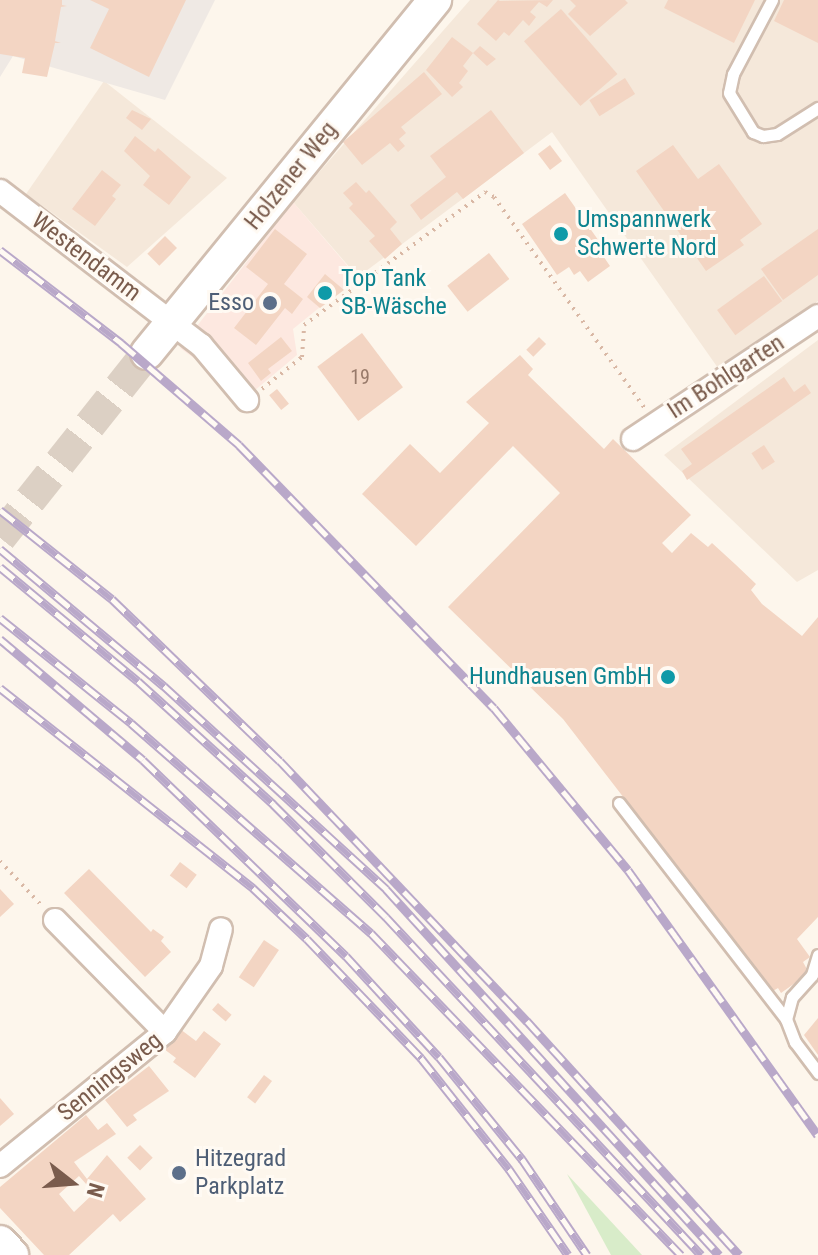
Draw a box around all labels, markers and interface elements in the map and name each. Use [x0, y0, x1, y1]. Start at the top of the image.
street label: Holzener Weg [239, 116, 343, 236]
street label: Westendamm [26, 206, 146, 308]
place label: Umspannwerk Schwerte Nord [577, 206, 717, 262]
marker: Umspannwerk Schwerte Nord [552, 225, 570, 243]
place label: Top Tank SB-Wäsche [341, 265, 447, 321]
marker: Top Tank SB-Wäsche [316, 284, 334, 302]
place label: Esso [208, 289, 254, 317]
marker: Esso [261, 294, 279, 312]
street label: Im Bohlgarten [662, 329, 790, 425]
house number: 19 [350, 365, 370, 389]
place label: Hundhausen GmbH [469, 663, 652, 691]
marker: Hundhausen GmbH [659, 668, 677, 686]
street label: Senningsweg [52, 1026, 168, 1128]
north arrow [32, 1143, 112, 1223]
place label: Hitzegrad Parkplatz [195, 1145, 286, 1201]
marker: Hitzegrad Parkplatz [170, 1164, 188, 1182]
text: N [82, 1180, 109, 1200]

